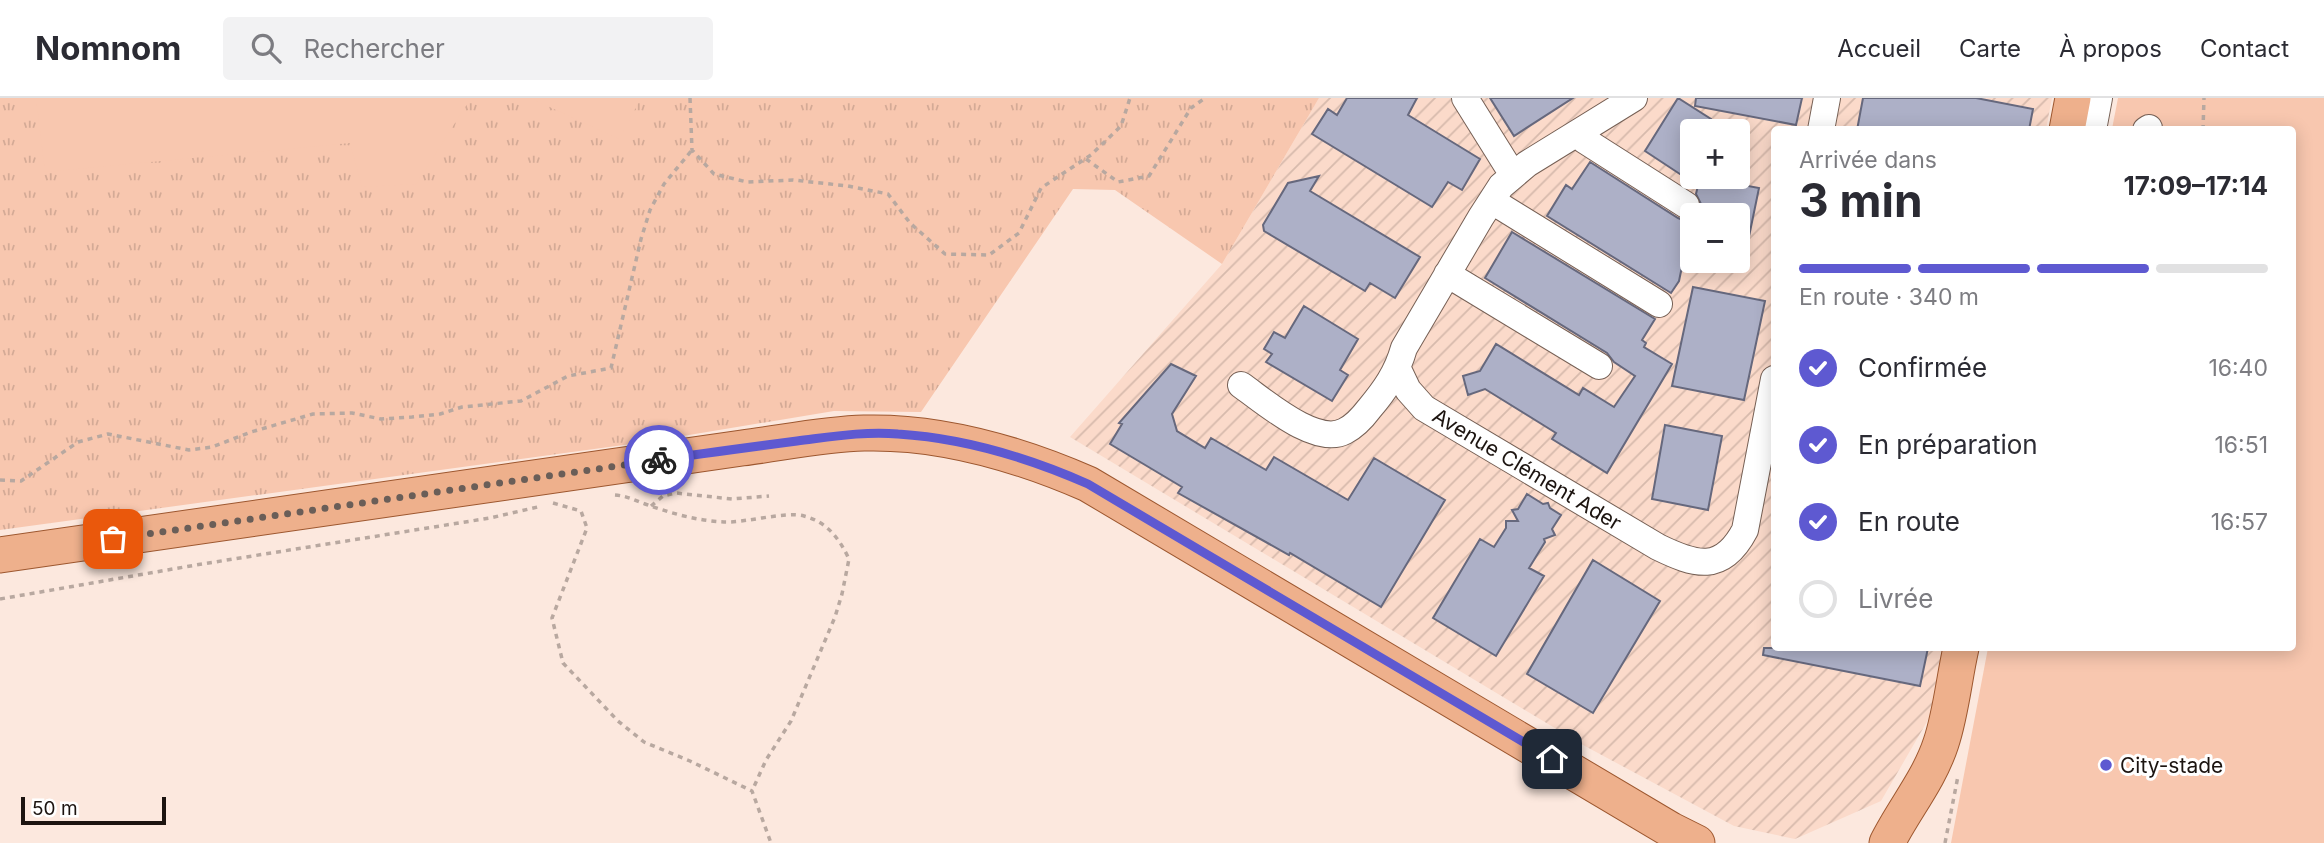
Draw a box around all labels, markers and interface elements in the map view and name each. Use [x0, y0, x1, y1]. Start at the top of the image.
search box [223, 17, 713, 80]
text: Nomnom [35, 28, 181, 68]
icon: search [247, 29, 285, 67]
text: Rechercher [303, 33, 445, 64]
text: Accueil [1837, 34, 1921, 63]
text: Carte [1959, 34, 2021, 63]
text: À propos [2059, 34, 2162, 63]
text: Contact [2200, 34, 2289, 63]
map controls [1680, 119, 1750, 273]
button: + [1680, 119, 1750, 189]
text: Arrivée dans [1799, 146, 1937, 174]
text: 17:09–17:14 [2124, 170, 2268, 201]
text: 3 min [1799, 172, 1923, 228]
button: − [1680, 203, 1750, 273]
text: En route · 340 m [1799, 283, 1979, 311]
icon: check [1799, 349, 1837, 387]
text: Confirmée [1858, 352, 1987, 383]
text: 16:40 [2208, 354, 2268, 382]
street label: Avenue Clément Ader [1428, 403, 1626, 535]
courier [624, 425, 694, 495]
icon: check [1799, 426, 1837, 464]
text: En préparation [1858, 429, 2038, 460]
text: 16:51 [2214, 431, 2268, 459]
icon: bike [640, 441, 678, 479]
icon: check [1799, 503, 1837, 541]
text: En route [1858, 506, 1960, 537]
text: 16:57 [2211, 508, 2268, 536]
pin [83, 509, 143, 569]
icon: bag [94, 520, 132, 558]
text: Livrée [1858, 583, 1933, 614]
pin [1522, 729, 1582, 789]
icon: home [1533, 740, 1571, 778]
place label: City-stade [2120, 753, 2223, 778]
marker: City-stade [2098, 757, 2114, 773]
scale bar [21, 794, 166, 826]
text: 50 m [32, 797, 78, 820]

